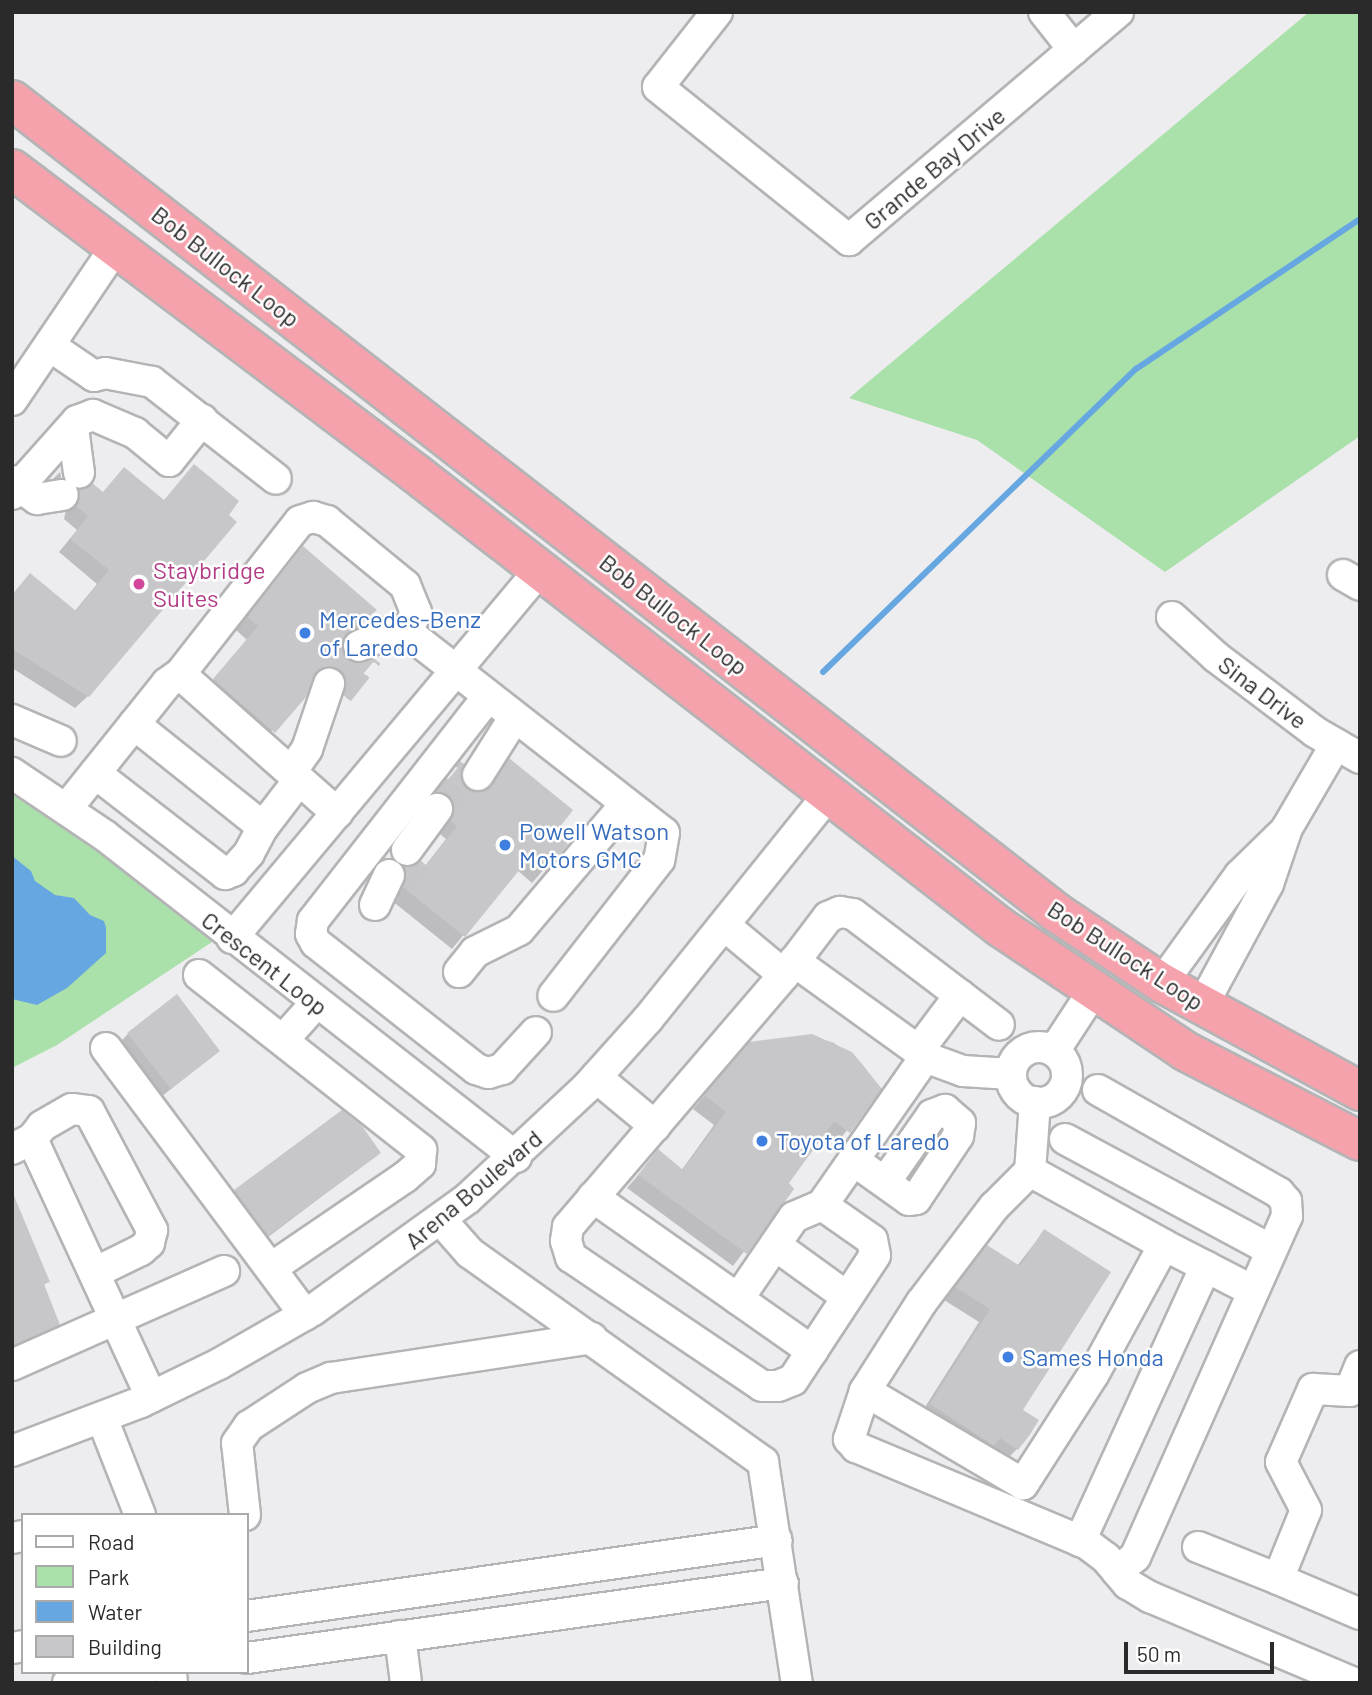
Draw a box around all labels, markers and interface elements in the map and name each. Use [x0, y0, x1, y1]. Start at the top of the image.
street label: Grande Bay Drive [858, 101, 1010, 235]
street label: Bob Bullock Loop [146, 199, 306, 333]
street label: Bob Bullock Loop [594, 547, 754, 681]
place label: Staybridge Suites [153, 556, 266, 612]
marker: Staybridge Suites [131, 576, 147, 592]
place label: Mercedes-Benz of Laredo [319, 605, 481, 661]
marker: Mercedes-Benz of Laredo [297, 625, 313, 641]
street label: Sina Drive [1213, 649, 1313, 735]
place label: Powell Watson Motors GMC [519, 817, 669, 873]
marker: Powell Watson Motors GMC [497, 837, 513, 853]
street label: Bob Bullock Loop [1043, 894, 1209, 1016]
street label: Crescent Loop [196, 905, 334, 1021]
street label: Arena Boulevard [399, 1123, 547, 1255]
place label: Toyota of Laredo [776, 1127, 950, 1155]
marker: Toyota of Laredo [754, 1133, 770, 1149]
place label: Sames Honda [1022, 1343, 1164, 1371]
marker: Sames Honda [1000, 1349, 1016, 1365]
legend [21, 1513, 248, 1674]
text: Road [88, 1529, 134, 1554]
text: Park [88, 1564, 129, 1589]
text: Water [88, 1599, 142, 1624]
scale bar [1127, 1628, 1278, 1672]
text: Building [88, 1634, 162, 1659]
text: 50 m [1137, 1641, 1181, 1666]

